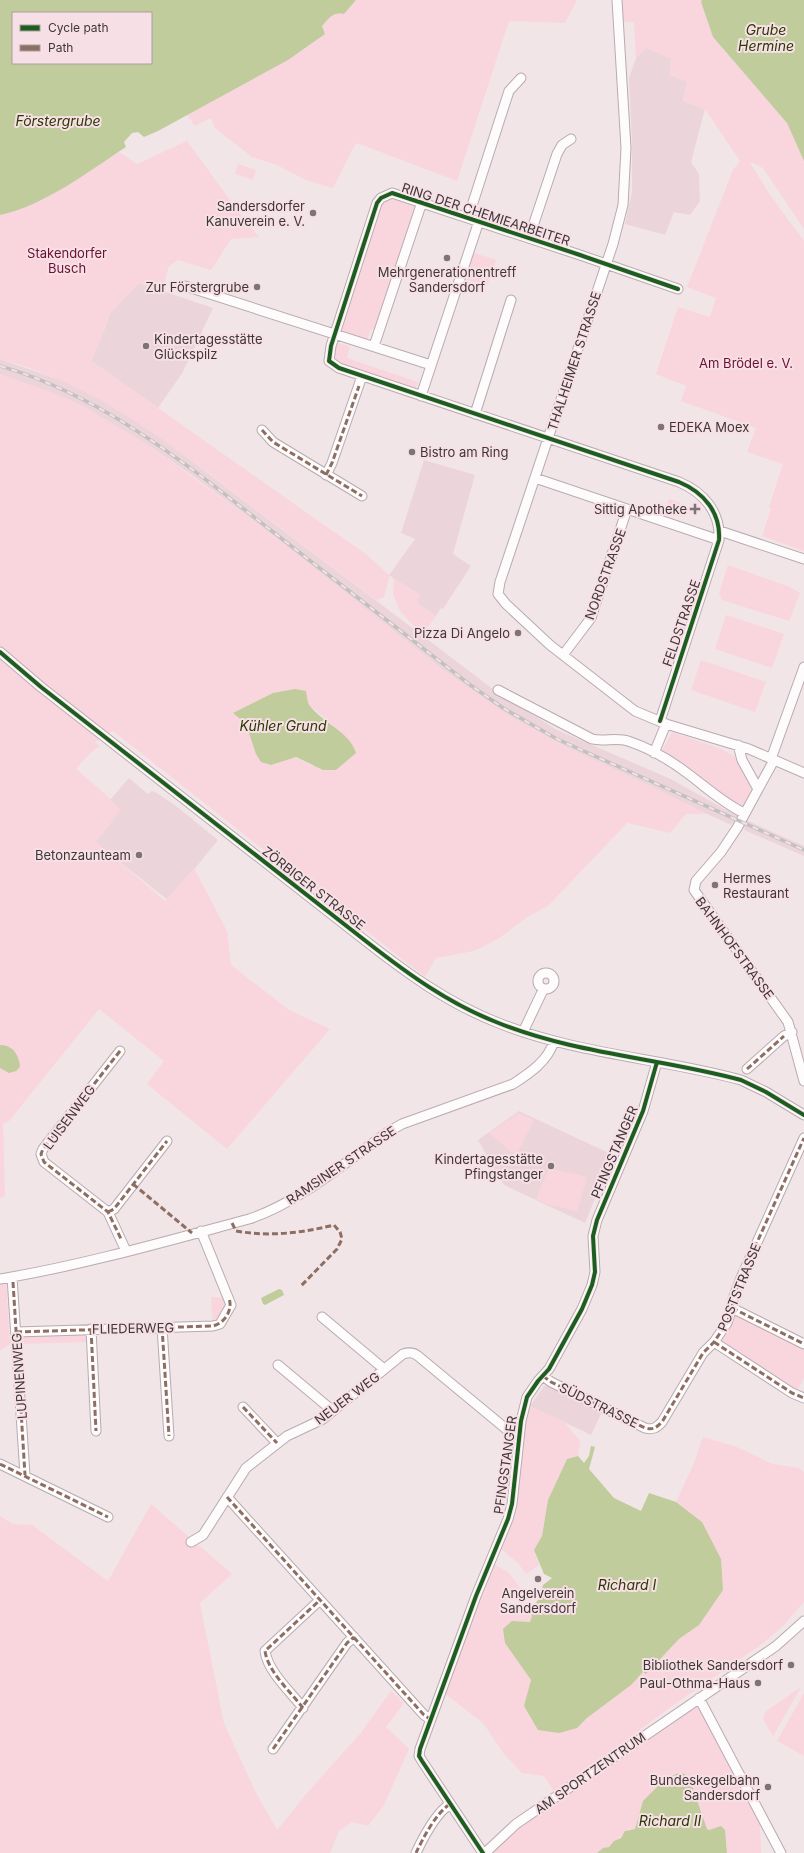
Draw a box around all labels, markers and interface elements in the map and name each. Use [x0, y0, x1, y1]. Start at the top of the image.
legend [12, 12, 152, 64]
text: Cycle path [48, 20, 109, 35]
water label: Grube Hermine [738, 21, 794, 54]
text: Path [48, 40, 73, 55]
water label: Förstergrube [15, 112, 101, 129]
street label: RING DER CHEMIEARBEITER [400, 179, 572, 249]
place label: Sandersdorfer Kanuverein e. V. [206, 198, 305, 229]
marker: Sandersdorfer Kanuverein e. V. [308, 208, 318, 218]
park label: Stakendorfer Busch [27, 245, 107, 276]
marker: Mehrgenerationentreff Sandersdorf [442, 253, 452, 263]
place label: Mehrgenerationentreff Sandersdorf [378, 264, 516, 295]
place label: Zur Förstergrube [145, 279, 249, 295]
marker: Zur Förstergrube [252, 282, 262, 292]
street label: THALHEIMER STRASSE [544, 289, 604, 433]
place label: Kindertagesstätte Glückspilz [154, 331, 263, 362]
marker: Kindertagesstätte Glückspilz [141, 341, 151, 351]
park label: Am Brödel e. V. [699, 355, 793, 371]
place label: EDEKA Moex [669, 419, 749, 435]
marker: EDEKA Moex [656, 422, 666, 432]
place label: Bistro am Ring [420, 444, 508, 460]
marker: Bistro am Ring [407, 447, 417, 457]
place label: Sittig Apotheke [594, 501, 687, 517]
marker: Sittig Apotheke [690, 504, 700, 514]
street label: NORDSTRASSE [581, 526, 629, 622]
street label: FELDSTRASSE [659, 577, 703, 669]
place label: Pizza Di Angelo [414, 625, 510, 641]
marker: Pizza Di Angelo [513, 628, 523, 638]
water label: Kühler Grund [239, 717, 327, 734]
street label: ZÖRBIGER STRASSE [259, 843, 369, 933]
place label: Betonzaunteam [35, 847, 131, 863]
marker: Betonzaunteam [134, 850, 144, 860]
place label: Hermes Restaurant [723, 870, 789, 901]
marker: Hermes Restaurant [710, 880, 720, 890]
street label: BAHNHOFSTRASSE [692, 894, 778, 1002]
street label: LUISENWEG [40, 1082, 98, 1152]
street label: PFINGSTANGER [587, 1103, 641, 1201]
street label: RAMSINER STRASSE [283, 1122, 399, 1208]
place label: Kindertagesstätte Pfingstanger [434, 1151, 543, 1182]
marker: Kindertagesstätte Pfingstanger [546, 1161, 556, 1171]
street label: POSTSTRASSE [714, 1241, 764, 1333]
street label: FLIEDERWEG [92, 1319, 174, 1337]
street label: LUPINENWEG [8, 1332, 30, 1420]
street label: NEUER WEG [311, 1368, 383, 1428]
street label: SÜDSTRASSE [557, 1379, 641, 1431]
street label: PFINGSTANGER [490, 1415, 520, 1515]
marker: Angelverein Sandersdorf [533, 1574, 543, 1584]
water label: Richard I [598, 1576, 657, 1593]
place label: Angelverein Sandersdorf [500, 1585, 576, 1616]
place label: Bibliothek Sandersdorf [643, 1657, 783, 1673]
marker: Bibliothek Sandersdorf [786, 1660, 796, 1670]
place label: Paul-Othma-Haus [640, 1675, 750, 1691]
marker: Paul-Othma-Haus [753, 1678, 763, 1688]
street label: AM SPORTZENTRUM [531, 1729, 649, 1817]
place label: Bundeskegelbahn Sandersdorf [650, 1772, 760, 1803]
marker: Bundeskegelbahn Sandersdorf [763, 1782, 773, 1792]
water label: Richard II [639, 1812, 701, 1829]

